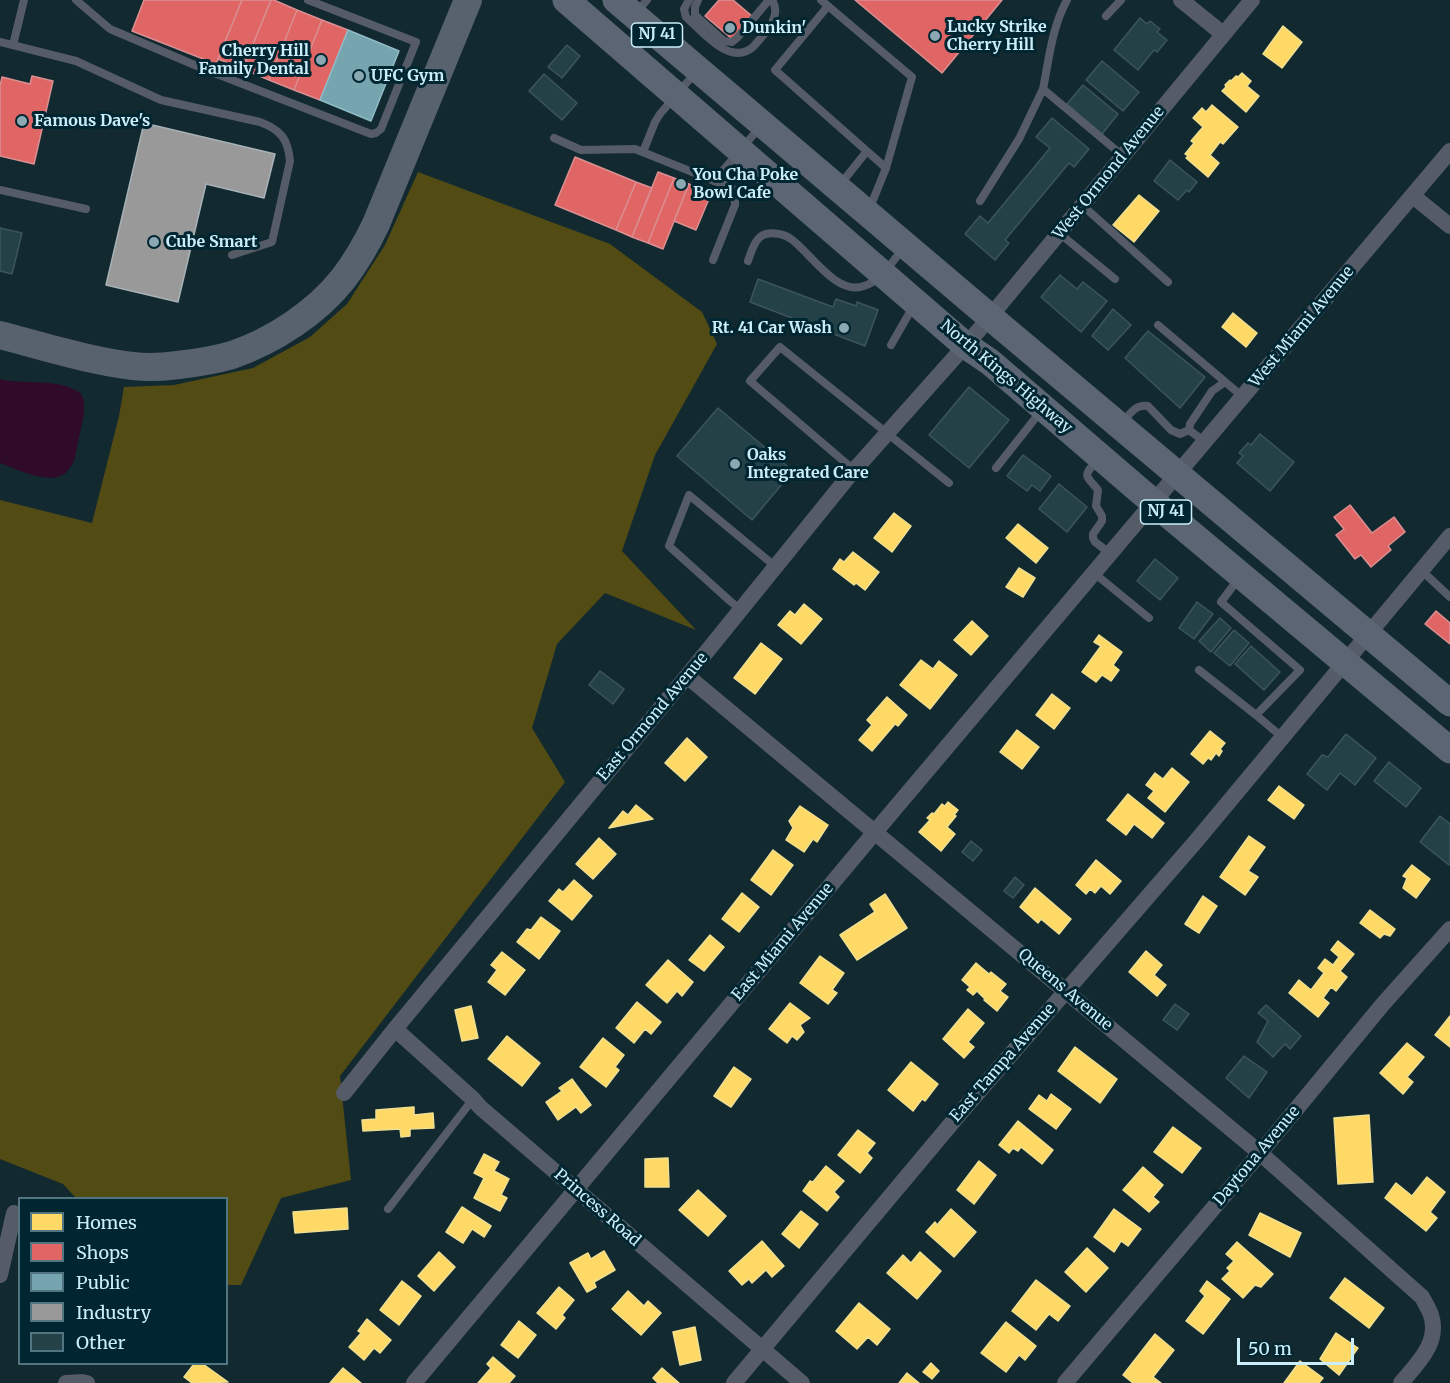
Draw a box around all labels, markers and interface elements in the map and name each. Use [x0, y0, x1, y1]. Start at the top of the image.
place label: Lucky Strike Cherry Hill [947, 17, 1047, 55]
place label: Dunkin' [742, 18, 806, 38]
marker: Dunkin' [723, 21, 737, 35]
road number: NJ 41 [632, 23, 682, 47]
marker: Lucky Strike Cherry Hill [928, 29, 942, 43]
place label: Cherry Hill Family Dental [199, 41, 309, 79]
marker: Cherry Hill Family Dental [314, 53, 328, 67]
place label: UFC Gym [371, 66, 444, 86]
marker: UFC Gym [352, 69, 366, 83]
street label: West Ormond Avenue [1049, 103, 1169, 243]
place label: Famous Dave's [34, 111, 150, 131]
marker: Famous Dave's [15, 114, 29, 128]
place label: You Cha Poke Bowl Cafe [693, 165, 798, 203]
marker: You Cha Poke Bowl Cafe [674, 177, 688, 191]
place label: Cube Smart [166, 232, 257, 252]
marker: Cube Smart [147, 235, 161, 249]
street label: West Miami Avenue [1246, 263, 1358, 391]
street label: North Kings Highway [936, 316, 1076, 438]
place label: Rt. 41 Car Wash [712, 318, 832, 338]
marker: Rt. 41 Car Wash [837, 321, 851, 335]
place label: Oaks Integrated Care [747, 445, 869, 483]
marker: Oaks Integrated Care [728, 457, 742, 471]
road number: NJ 41 [1140, 500, 1192, 524]
street label: East Ormond Avenue [594, 649, 712, 785]
street label: East Miami Avenue [728, 879, 838, 1005]
street label: Queens Avenue [1014, 945, 1116, 1035]
street label: East Tampa Avenue [946, 1000, 1060, 1126]
street label: Daytona Avenue [1210, 1102, 1304, 1210]
street label: Princess Road [550, 1165, 644, 1251]
legend [18, 1197, 228, 1365]
text: Homes [76, 1211, 137, 1234]
text: Shops [76, 1241, 129, 1264]
text: Public [76, 1271, 130, 1294]
text: Industry [76, 1301, 151, 1324]
scale bar [1240, 1326, 1357, 1364]
text: Other [76, 1331, 126, 1354]
text: 50 m [1248, 1337, 1292, 1360]

